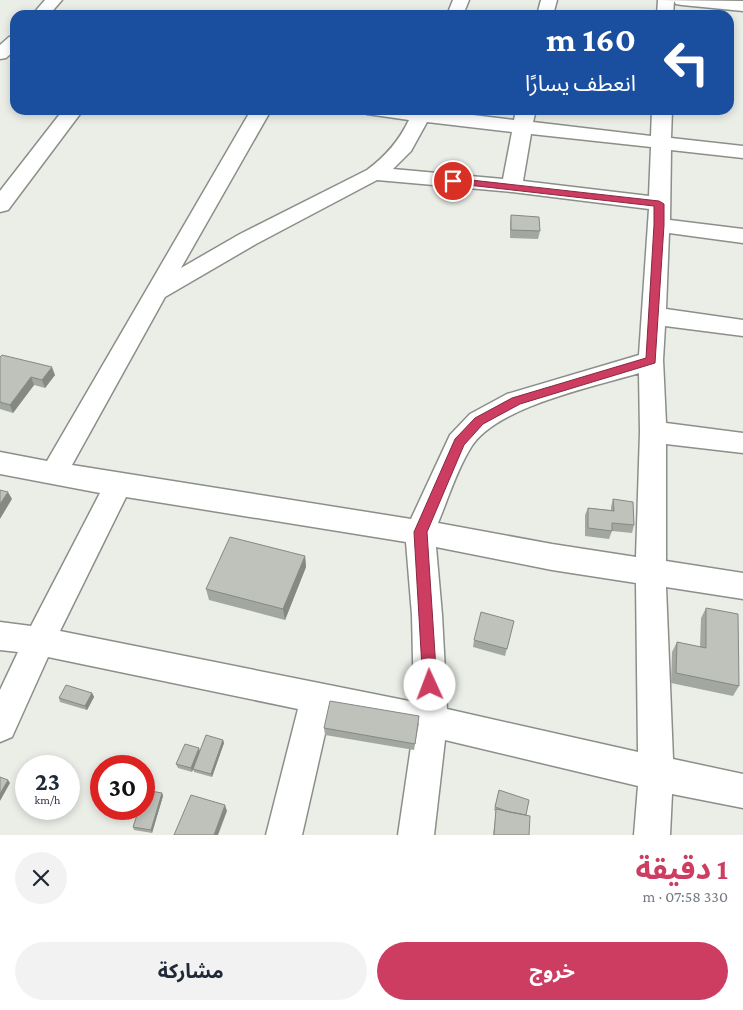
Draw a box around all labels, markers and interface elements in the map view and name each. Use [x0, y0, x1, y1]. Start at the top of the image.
text: 160 m [546, 20, 636, 59]
icon: left [654, 30, 719, 95]
text: انعطف يسارًا [525, 71, 636, 96]
pin [432, 160, 474, 202]
icon: arrive [439, 167, 467, 195]
position arrow [403, 658, 455, 710]
speed limit sign: 30 [90, 755, 155, 820]
text: 23 [35, 768, 60, 795]
text: km/h [35, 793, 60, 807]
button: close [15, 852, 67, 904]
text: 1 دقيقة [636, 852, 728, 885]
text: 330 m · 07:58 [643, 888, 728, 905]
button: مشاركة [15, 942, 367, 1000]
button: خروج [377, 942, 728, 1000]

